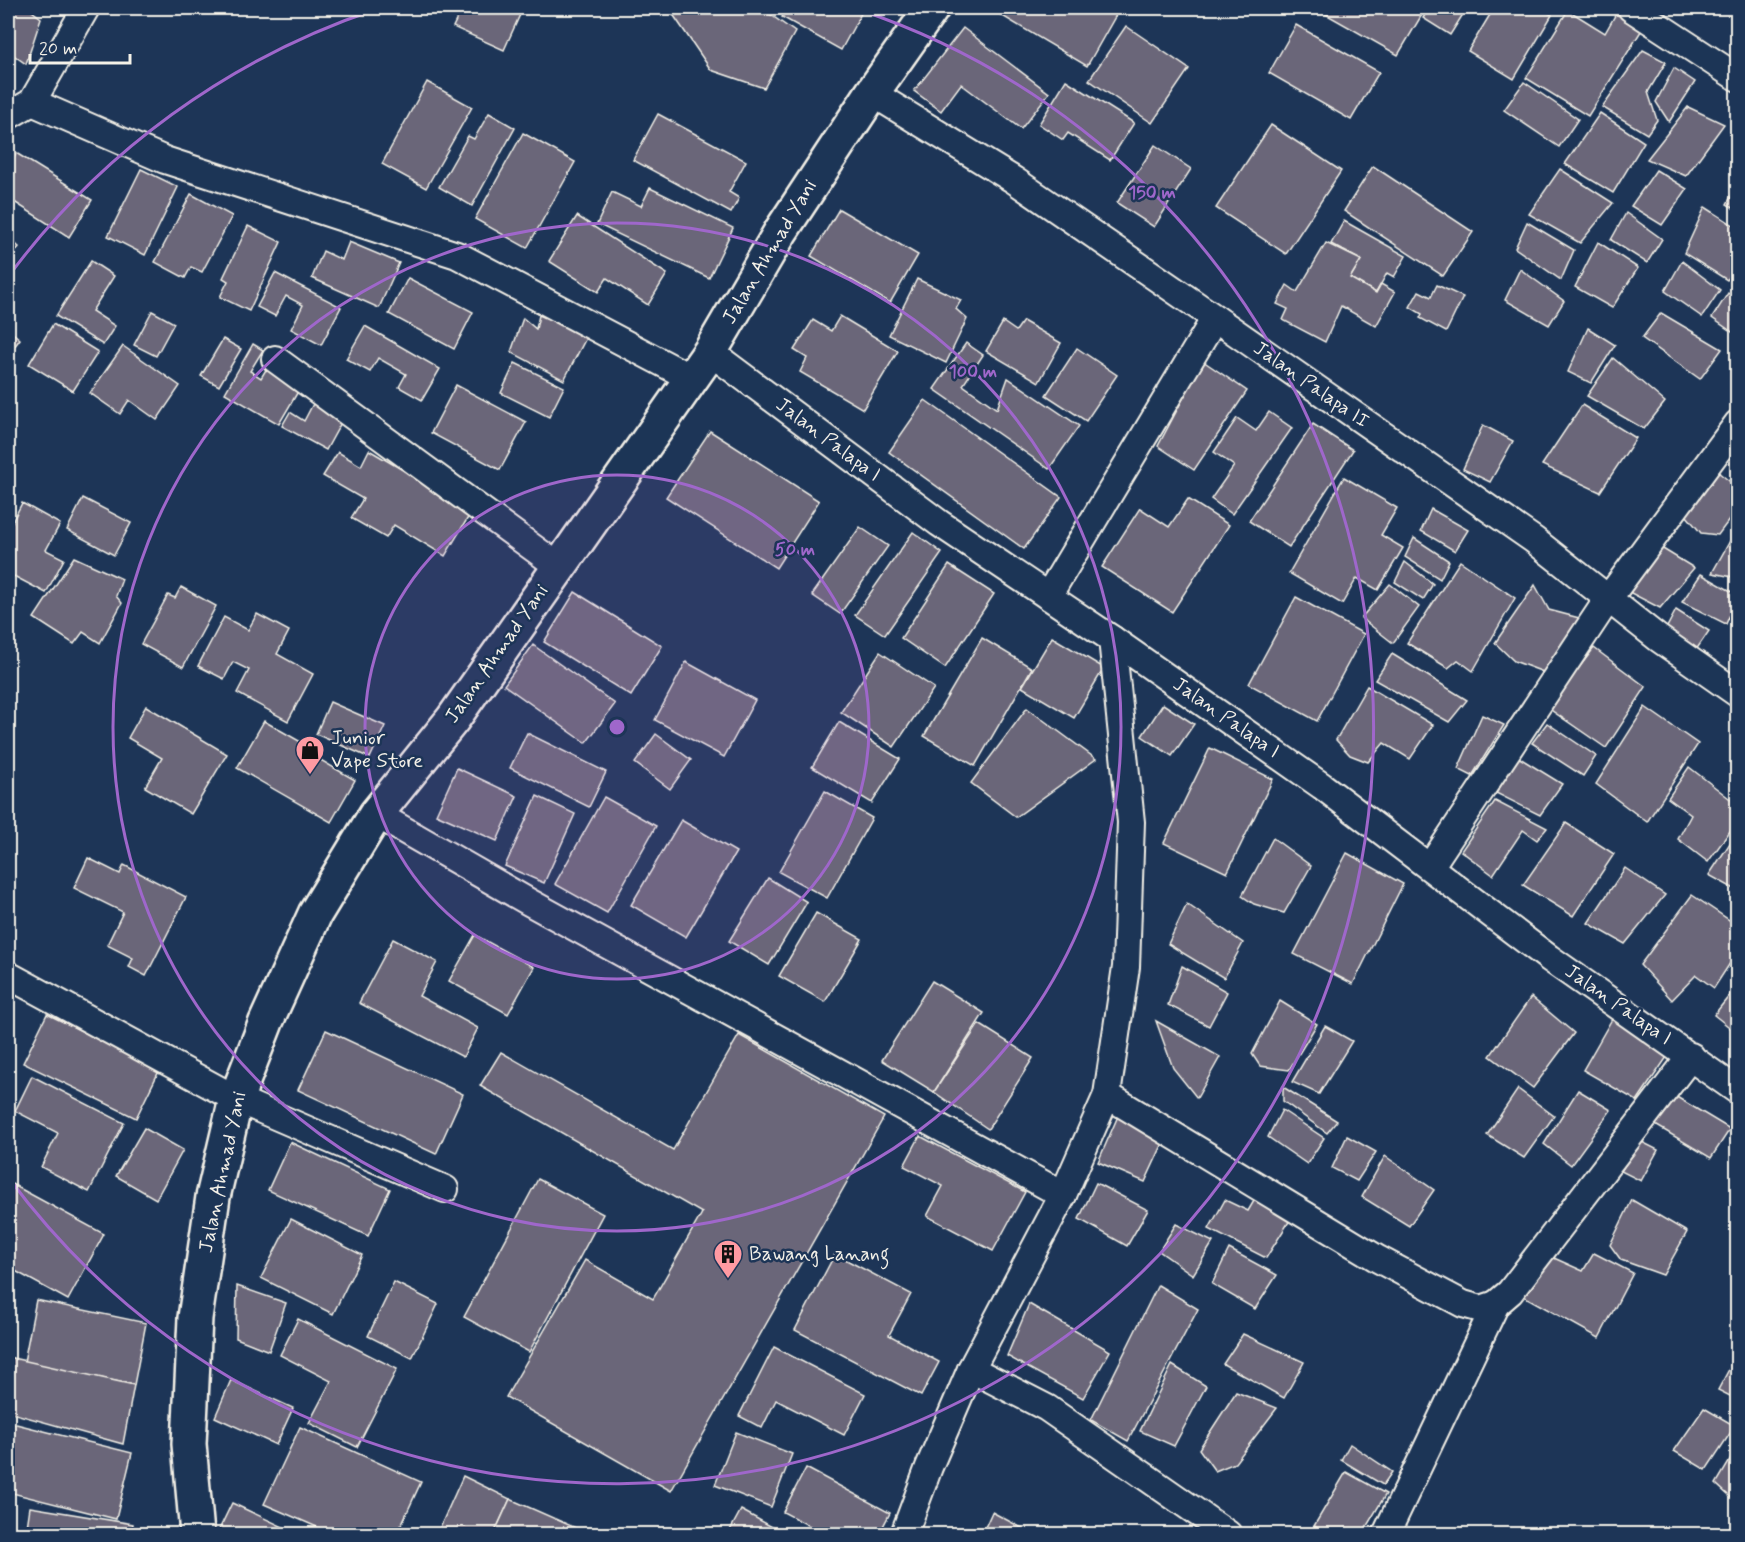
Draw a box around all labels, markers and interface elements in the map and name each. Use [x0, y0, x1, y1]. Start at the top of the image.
scale bar [30, 27, 130, 65]
text: 20 m [39, 37, 77, 61]
street label: Jalan Ahmad Yani [716, 175, 824, 329]
text: 150 m [1128, 181, 1176, 205]
street label: Jalan Palapa II [1248, 335, 1374, 435]
text: 100 m [949, 360, 997, 384]
street label: Jalan Palapa I [770, 392, 886, 488]
text: 50 m [775, 538, 815, 562]
street label: Jalan Ahmad Yani [439, 579, 555, 729]
street label: Jalan Palapa I [1167, 671, 1285, 765]
centre of rings [607, 717, 627, 737]
place label: Junior Vape Store [331, 725, 423, 775]
shop icon: Junior Vape Store [294, 734, 326, 776]
street label: Jalan Palapa I [1559, 958, 1677, 1052]
street label: Jalan Ahmad Yani [193, 1089, 253, 1255]
building icon: Bawang Lanang [712, 1238, 744, 1280]
place label: Bawang Lanang [749, 1241, 889, 1270]

